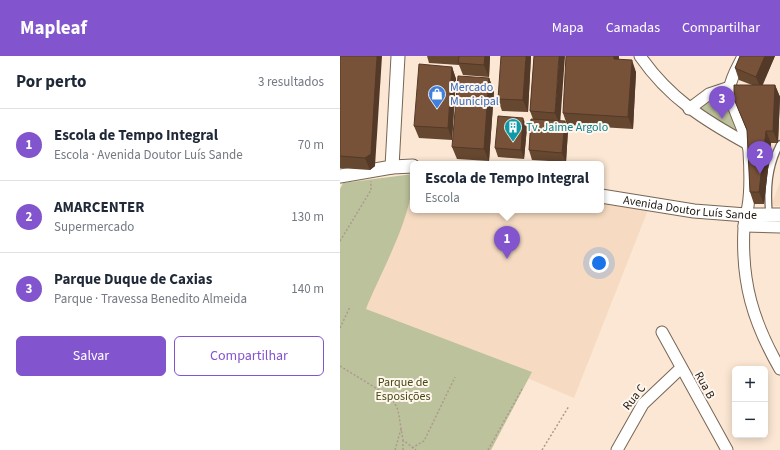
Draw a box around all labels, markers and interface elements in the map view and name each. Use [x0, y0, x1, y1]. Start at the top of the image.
text: Mapleaf [20, 15, 87, 42]
text: Mapa [552, 18, 584, 38]
text: Camadas [606, 18, 660, 38]
text: Compartilhar [682, 18, 760, 38]
text: Por perto [16, 70, 86, 94]
text: 3 resultados [258, 73, 324, 91]
place label: Mercado Municipal [450, 79, 499, 110]
shop icon: Mercado Municipal [427, 84, 447, 109]
pin: 3 [709, 86, 735, 119]
building icon: Tv. Jaime Argolo [503, 117, 523, 142]
place label: Tv. Jaime Argolo [526, 119, 608, 136]
text: Escola de Tempo Integral [54, 125, 218, 146]
text: 1 [26, 136, 32, 154]
text: 70 m [298, 136, 324, 154]
pin: 2 [747, 141, 773, 174]
text: Escola · Avenida Doutor Luís Sande [54, 146, 243, 164]
popup [410, 161, 604, 213]
text: Escola de Tempo Integral [425, 168, 589, 189]
text: Escola [425, 189, 460, 207]
street label: Avenida Doutor Luís Sande [622, 192, 757, 224]
text: AMARCENTER [54, 197, 145, 218]
text: 2 [26, 208, 32, 226]
text: 130 m [291, 208, 324, 226]
text: Supermercado [54, 218, 134, 236]
pin: 1 [494, 226, 520, 259]
your location [589, 253, 609, 273]
text: Parque Duque de Caxias [54, 269, 212, 290]
text: 3 [26, 280, 32, 298]
text: 140 m [291, 280, 324, 298]
text: Parque · Travessa Benedito Almeida [54, 290, 247, 308]
button: Salvar [16, 336, 166, 376]
button: Compartilhar [174, 336, 324, 376]
map controls [732, 366, 768, 438]
button: + [732, 366, 768, 402]
street label: Rua B [690, 368, 719, 402]
park label: Parque de Esposições [375, 374, 431, 405]
street label: Rua C [619, 381, 650, 414]
button: − [732, 402, 768, 438]

